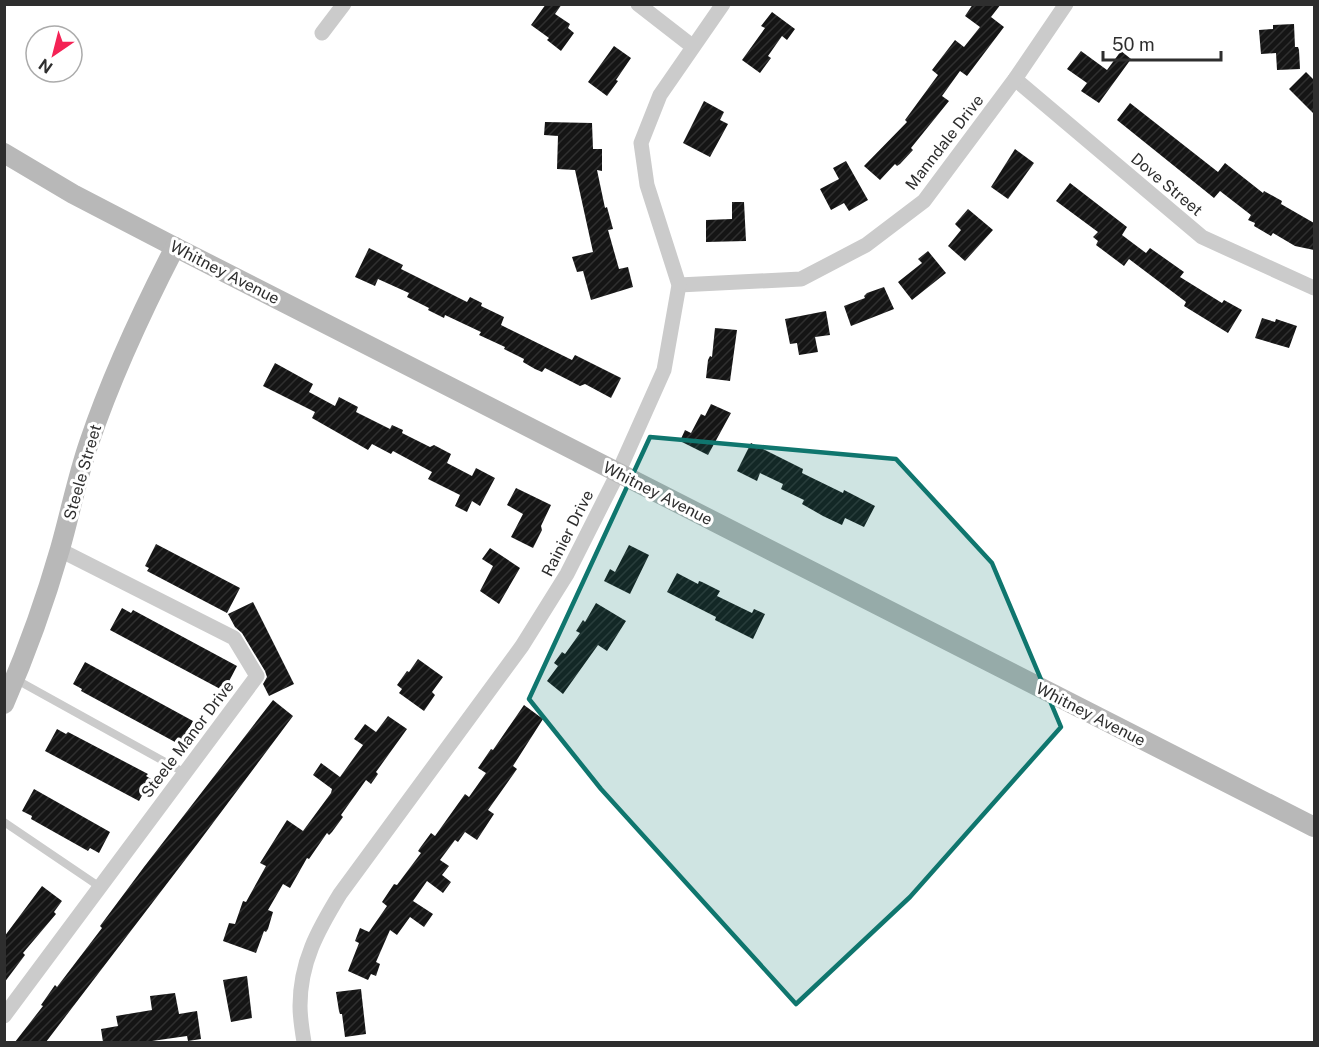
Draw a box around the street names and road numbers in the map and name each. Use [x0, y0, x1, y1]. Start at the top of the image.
street label: Manndale Drive [901, 91, 987, 194]
street label: Dove Street [1127, 149, 1206, 220]
street label: Whitney Avenue [167, 237, 283, 308]
street label: Steele Street [60, 422, 105, 522]
street label: Whitney Avenue [600, 458, 716, 529]
street label: Rainier Drive [538, 487, 597, 580]
street label: Steele Manor Drive [137, 677, 238, 802]
street label: Whitney Avenue [1033, 679, 1149, 750]

